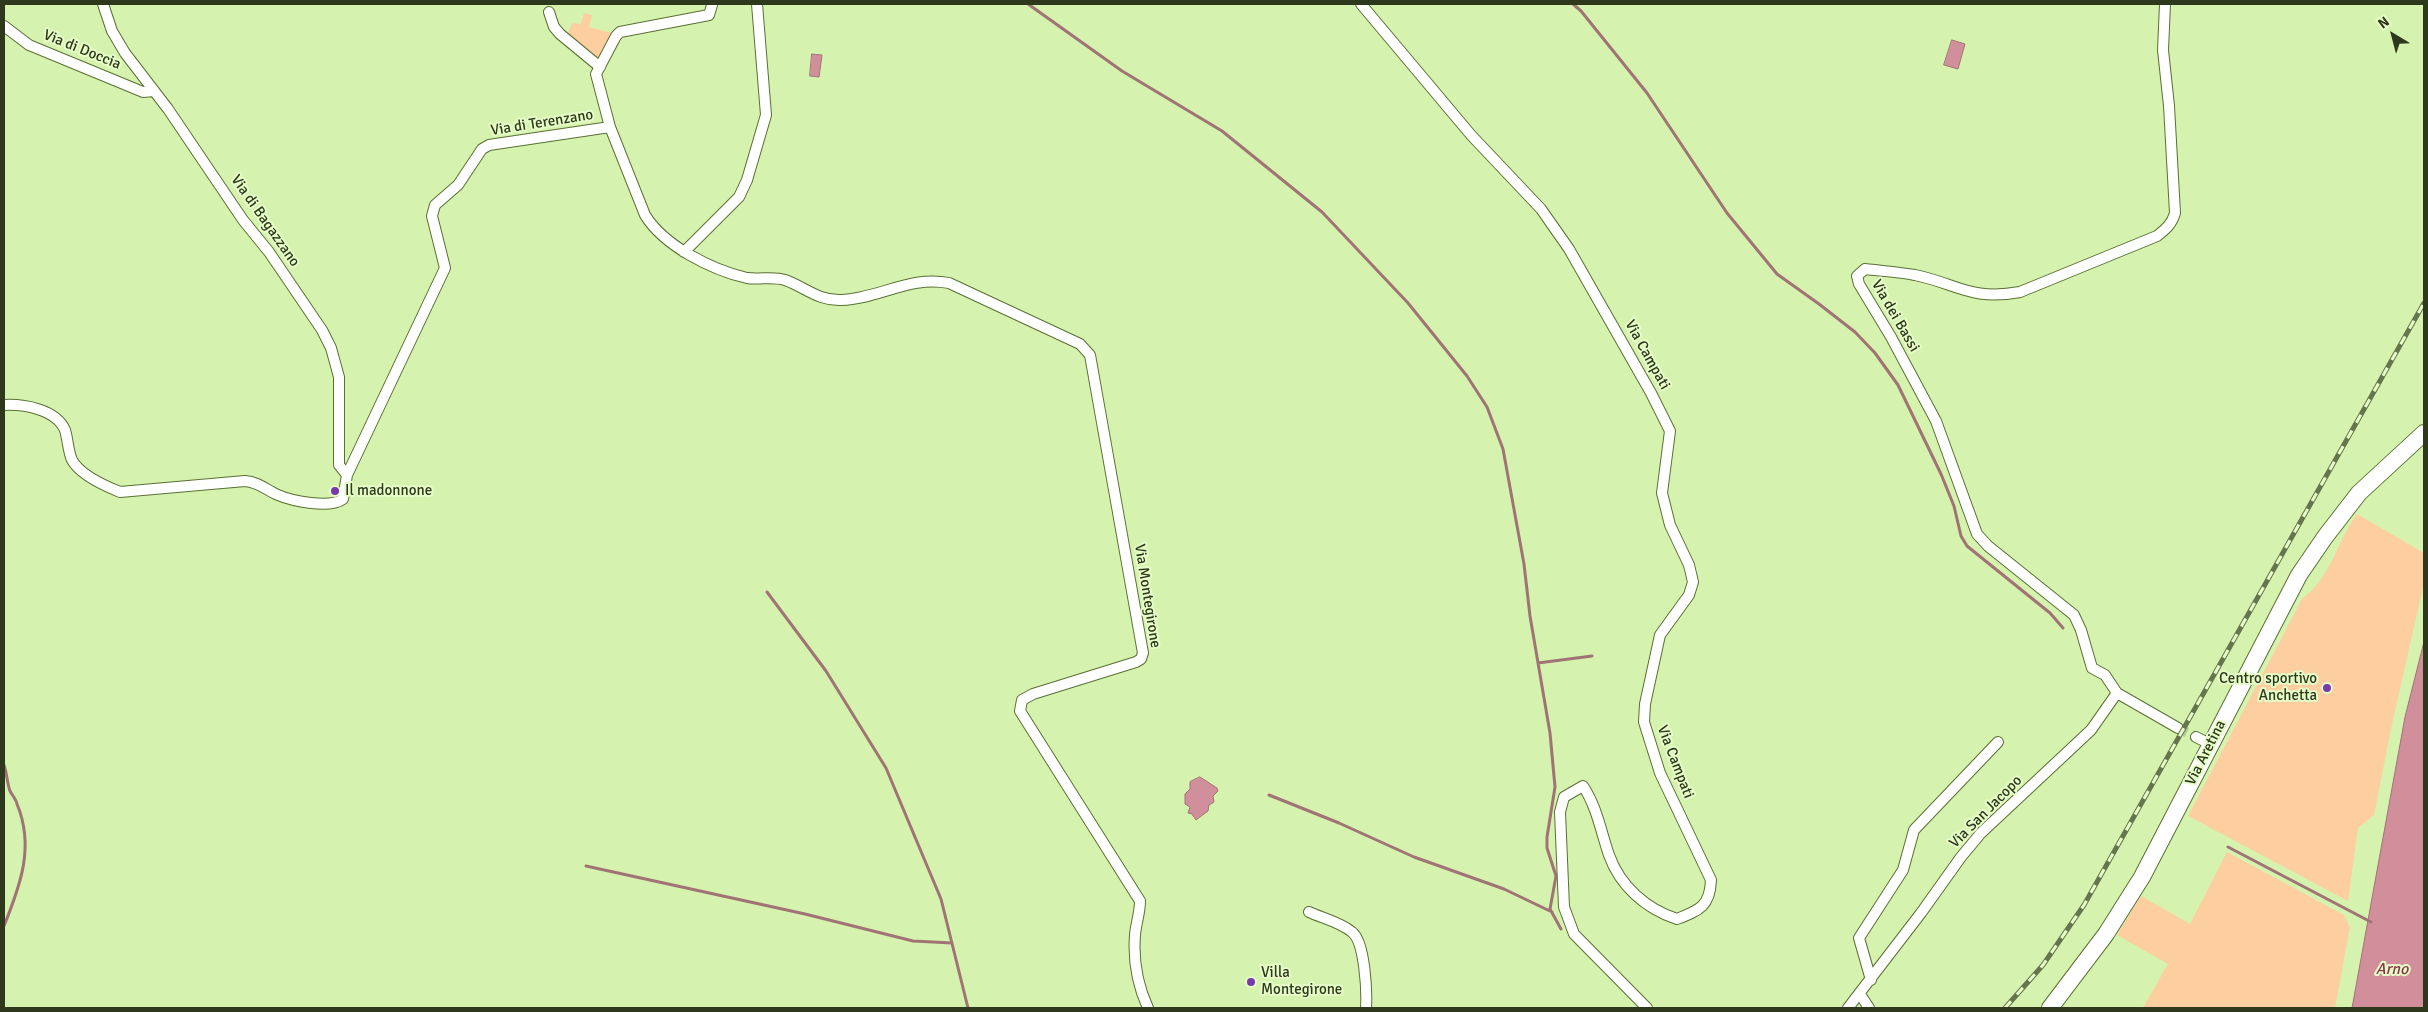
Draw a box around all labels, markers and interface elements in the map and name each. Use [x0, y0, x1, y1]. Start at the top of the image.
north arrow [2368, 10, 2418, 60]
text: N [2375, 13, 2393, 32]
street label: Via di Doccia [40, 26, 124, 74]
street label: Via di Terenzano [489, 106, 595, 140]
street label: Via di Bagazzano [227, 172, 303, 270]
street label: Via dei Bassi [1867, 277, 1923, 355]
street label: Via Campati [1620, 317, 1674, 393]
place label: Il madonnone [345, 482, 432, 500]
marker: Il madonnone [329, 485, 341, 497]
street label: Via Montegirone [1130, 543, 1164, 649]
place label: Centro sportivo Anchetta [2219, 670, 2317, 705]
marker: Centro sportivo Anchetta [2321, 682, 2333, 694]
street label: Via Aretina [2182, 717, 2230, 789]
street label: Via Campati [1653, 723, 1697, 801]
street label: Via San Jacopo [1946, 772, 2026, 852]
water label: Arno [2376, 960, 2408, 980]
place label: Villa Montegirone [1261, 964, 1342, 999]
marker: Villa Montegirone [1245, 976, 1257, 988]

